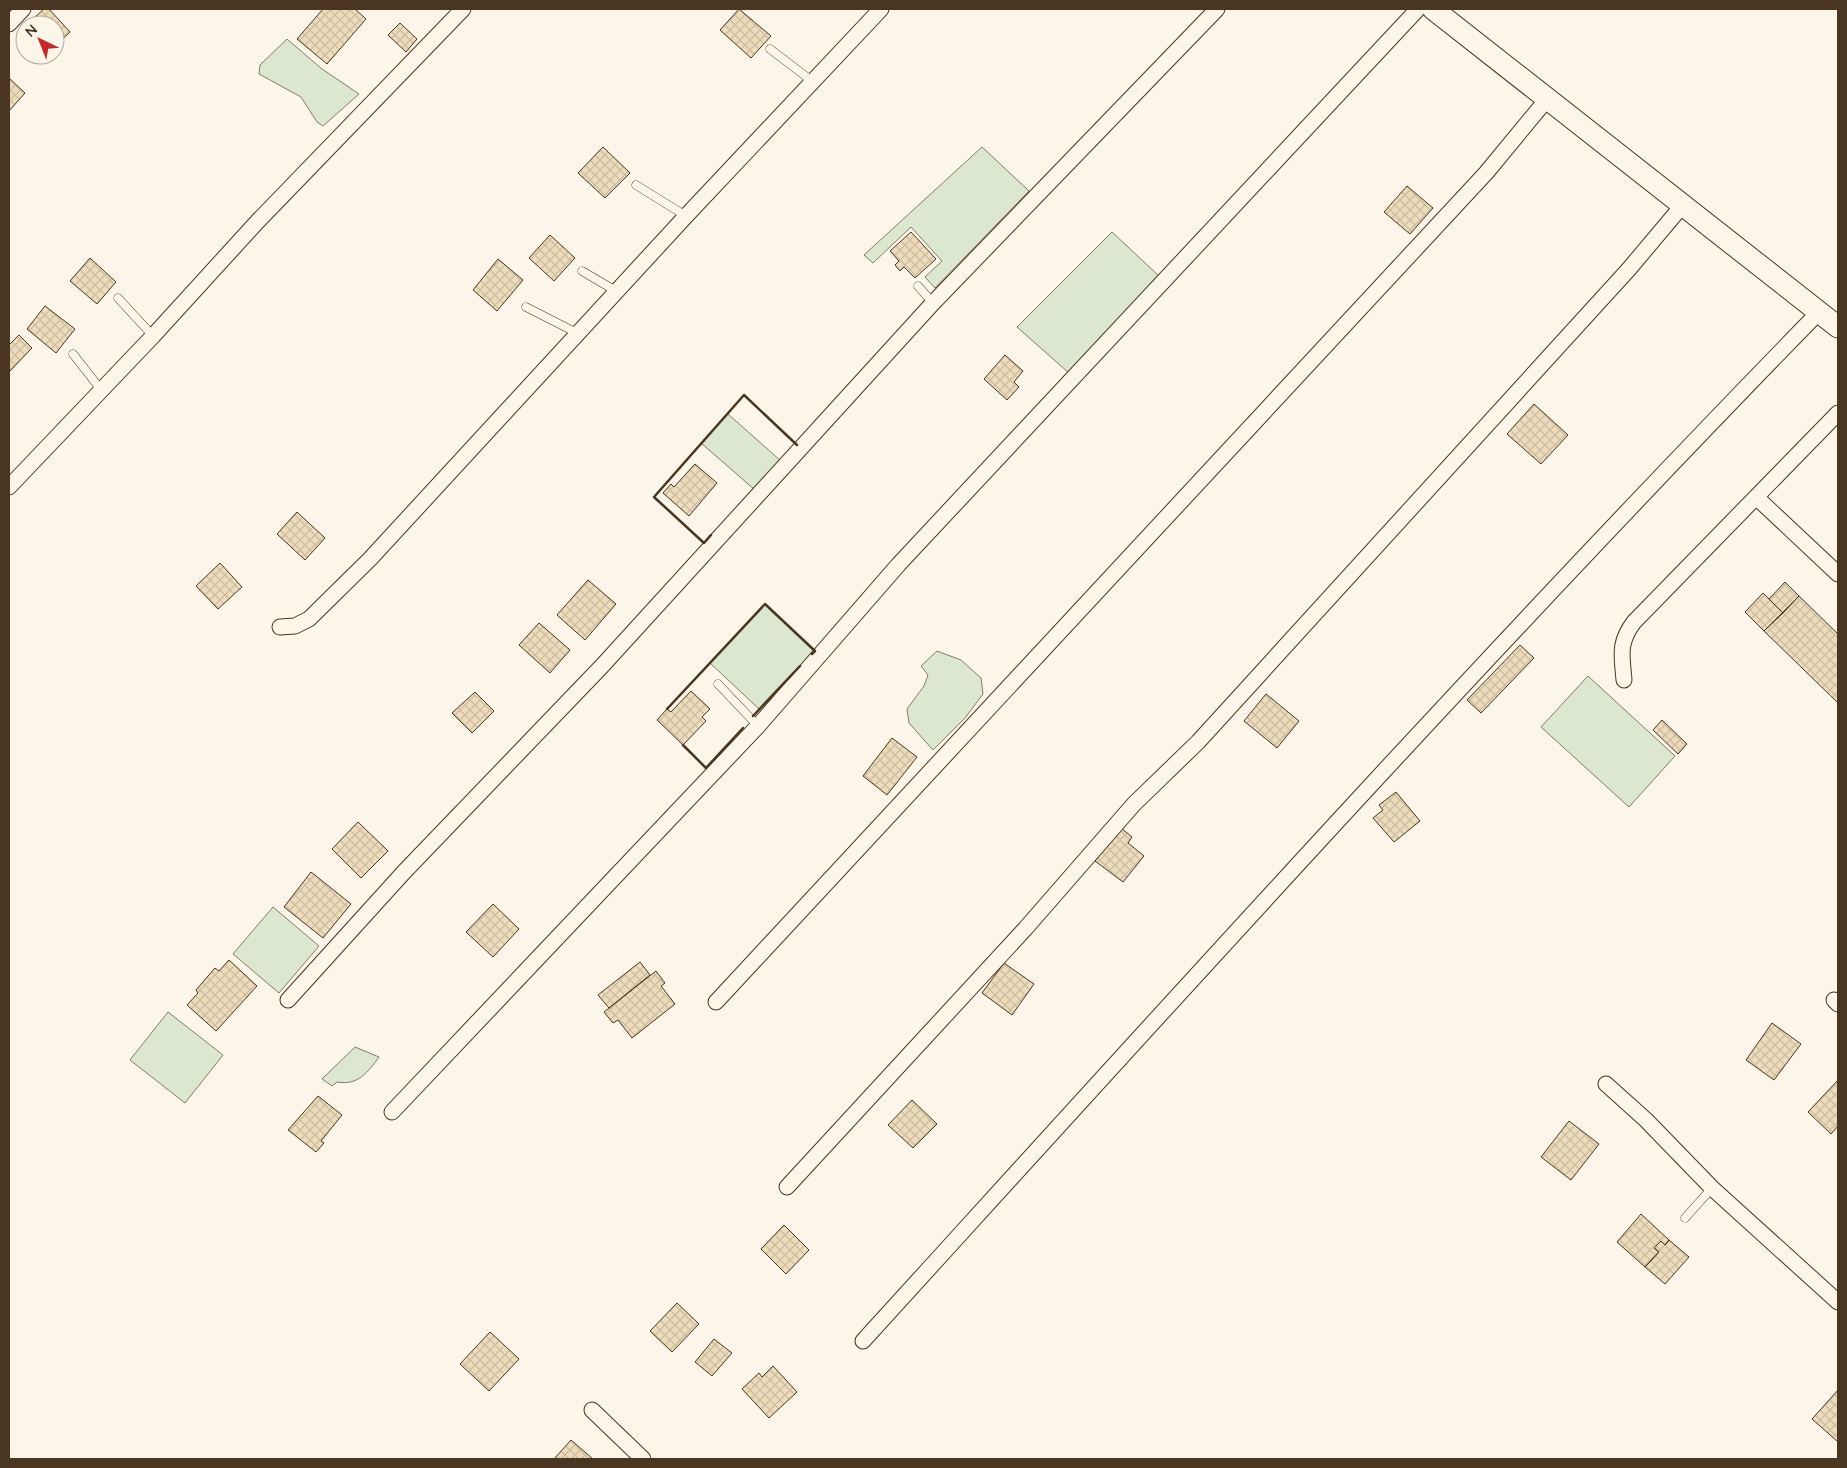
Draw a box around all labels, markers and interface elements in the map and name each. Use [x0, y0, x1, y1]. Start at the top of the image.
north arrow [15, 15, 65, 65]
text: N [21, 20, 41, 41]

